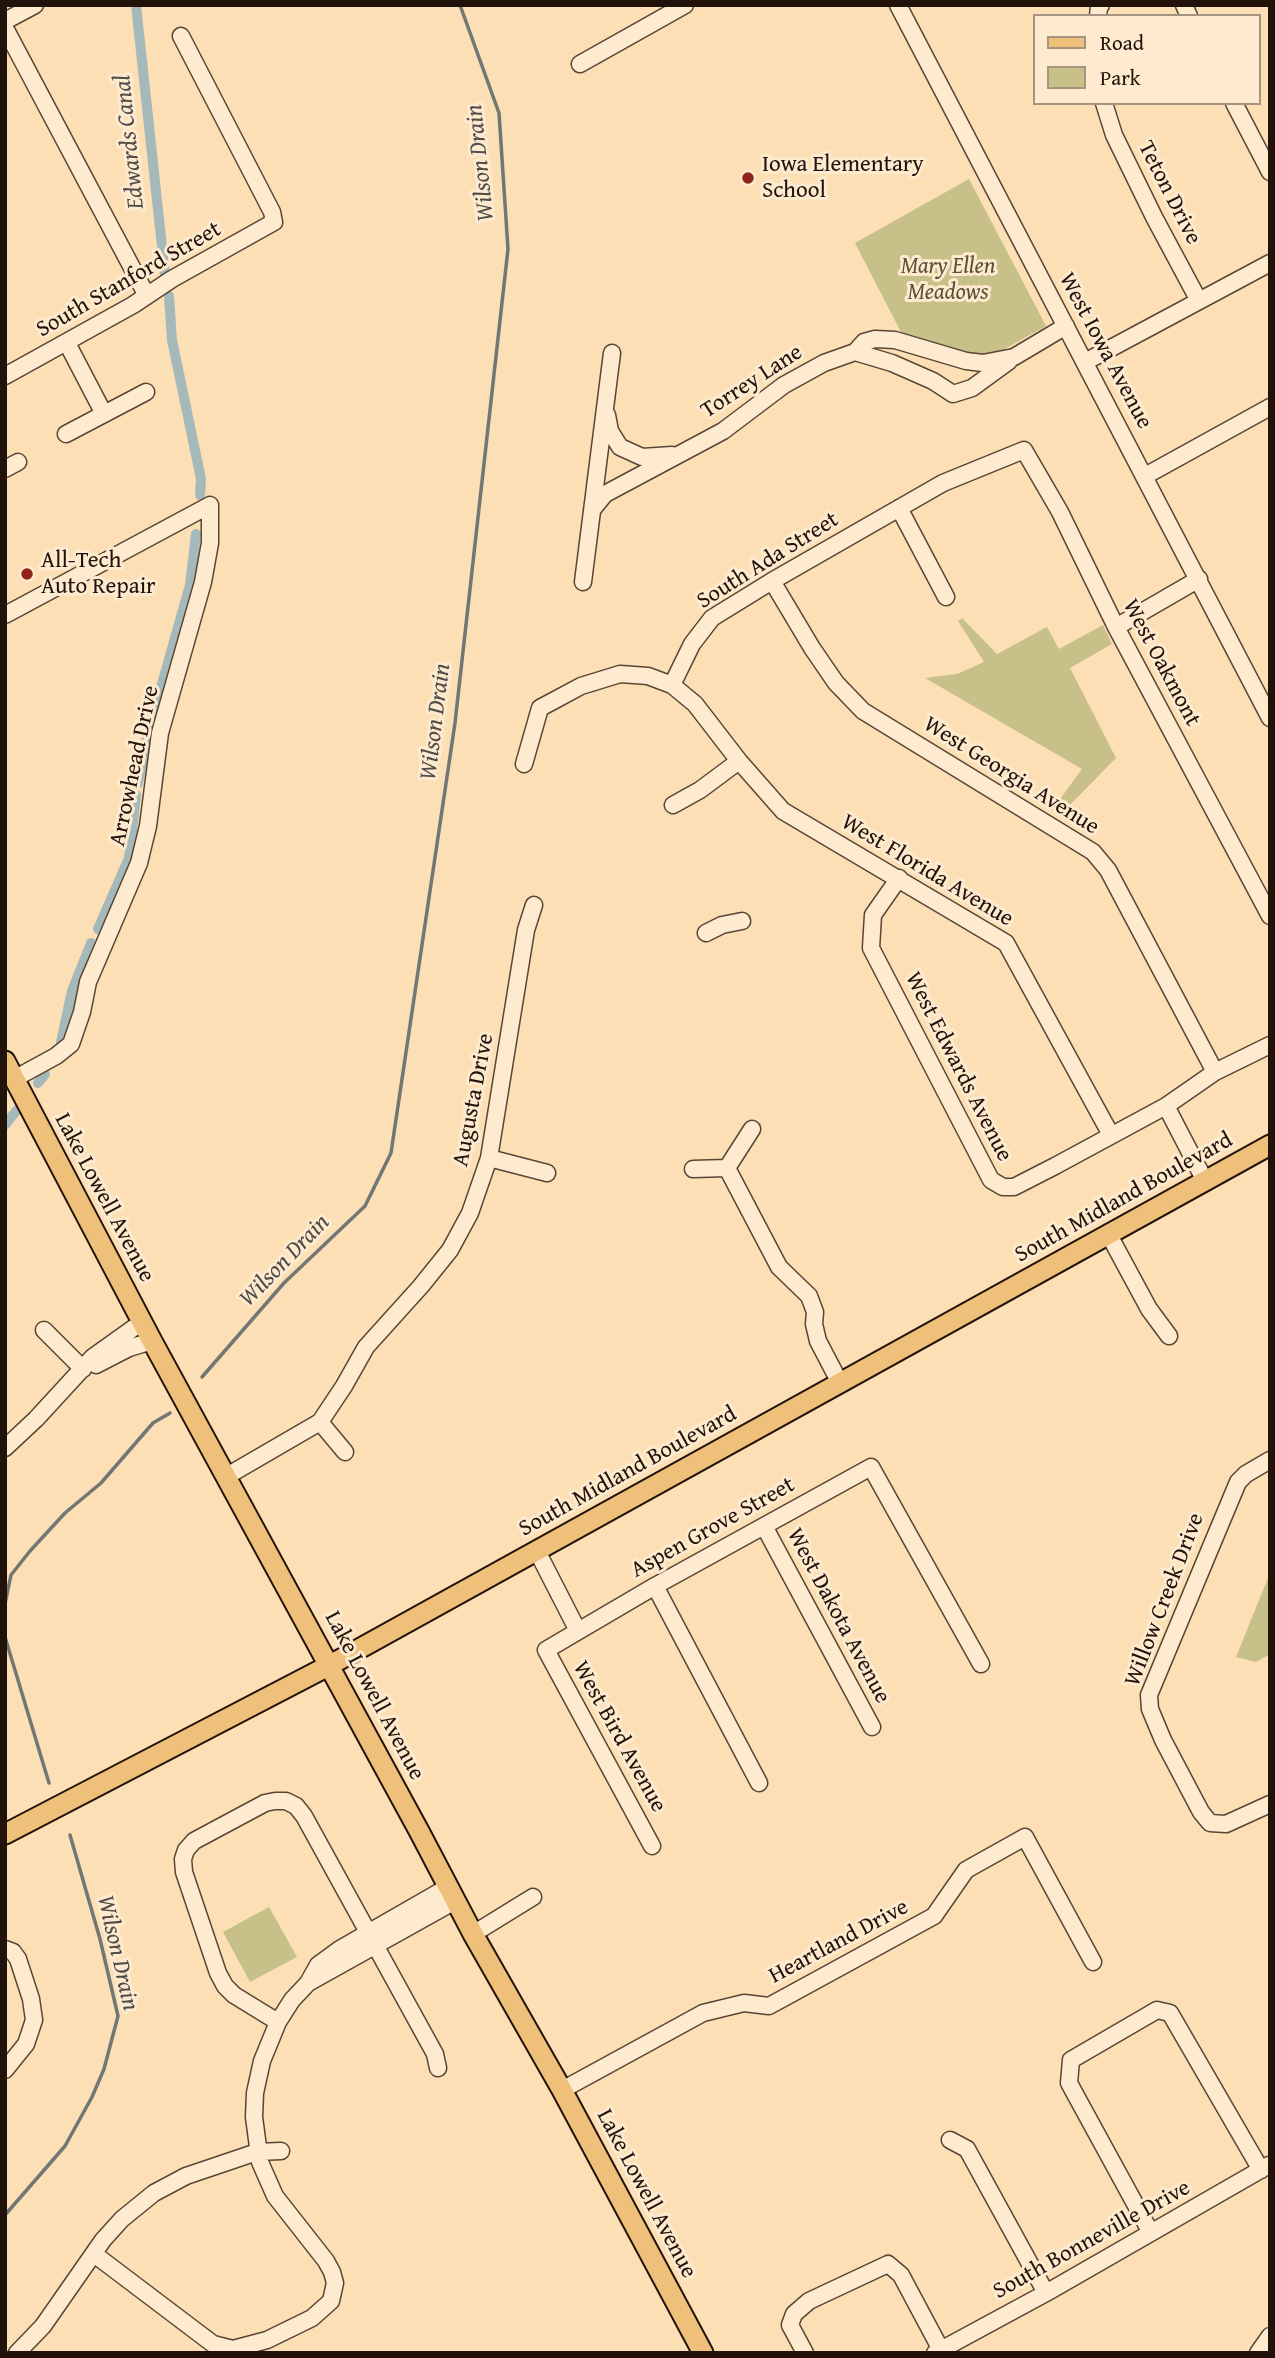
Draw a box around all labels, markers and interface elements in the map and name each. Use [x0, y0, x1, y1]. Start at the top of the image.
legend [1034, 14, 1261, 105]
text: Road [1100, 27, 1144, 58]
text: Park [1100, 62, 1141, 93]
water label: Edwards Canal [109, 73, 151, 211]
water label: Wilson Drain [461, 103, 501, 223]
street label: Teton Drive [1131, 137, 1207, 249]
place label: Iowa Elementary School [762, 151, 924, 205]
marker: Iowa Elementary School [740, 170, 756, 186]
street label: South Stanford Street [32, 216, 226, 344]
park label: Mary Ellen Meadows [901, 253, 995, 307]
street label: West Iowa Avenue [1052, 268, 1158, 434]
street label: Torrey Lane [696, 339, 808, 425]
street label: South Ada Street [692, 506, 844, 616]
place label: All-Tech Auto Repair [41, 547, 156, 601]
marker: All-Tech Auto Repair [19, 566, 35, 582]
street label: West Oakmont [1116, 595, 1206, 731]
water label: Wilson Drain [415, 662, 457, 782]
street label: Arrowhead Drive [104, 683, 166, 849]
street label: West Georgia Avenue [918, 711, 1104, 841]
street label: West Florida Avenue [836, 809, 1018, 933]
street label: West Edwards Avenue [898, 968, 1018, 1166]
street label: Augusta Drive [448, 1031, 500, 1169]
street label: Lake Lowell Avenue [48, 1109, 160, 1287]
street label: South Midland Boulevard [1010, 1127, 1238, 1269]
water label: Wilson Drain [234, 1209, 336, 1313]
street label: South Midland Boulevard [514, 1401, 742, 1543]
street label: Aspen Grove Street [626, 1472, 800, 1584]
street label: Willow Creek Drive [1119, 1510, 1211, 1690]
street label: West Dakota Avenue [780, 1524, 896, 1708]
street label: Lake Lowell Avenue [318, 1607, 430, 1785]
street label: West Bird Avenue [566, 1657, 672, 1817]
water label: Wilson Drain [90, 1893, 144, 2013]
street label: Heartland Drive [765, 1894, 913, 1990]
street label: Lake Lowell Avenue [590, 2105, 702, 2283]
street label: South Bonneville Drive [989, 2174, 1195, 2306]

